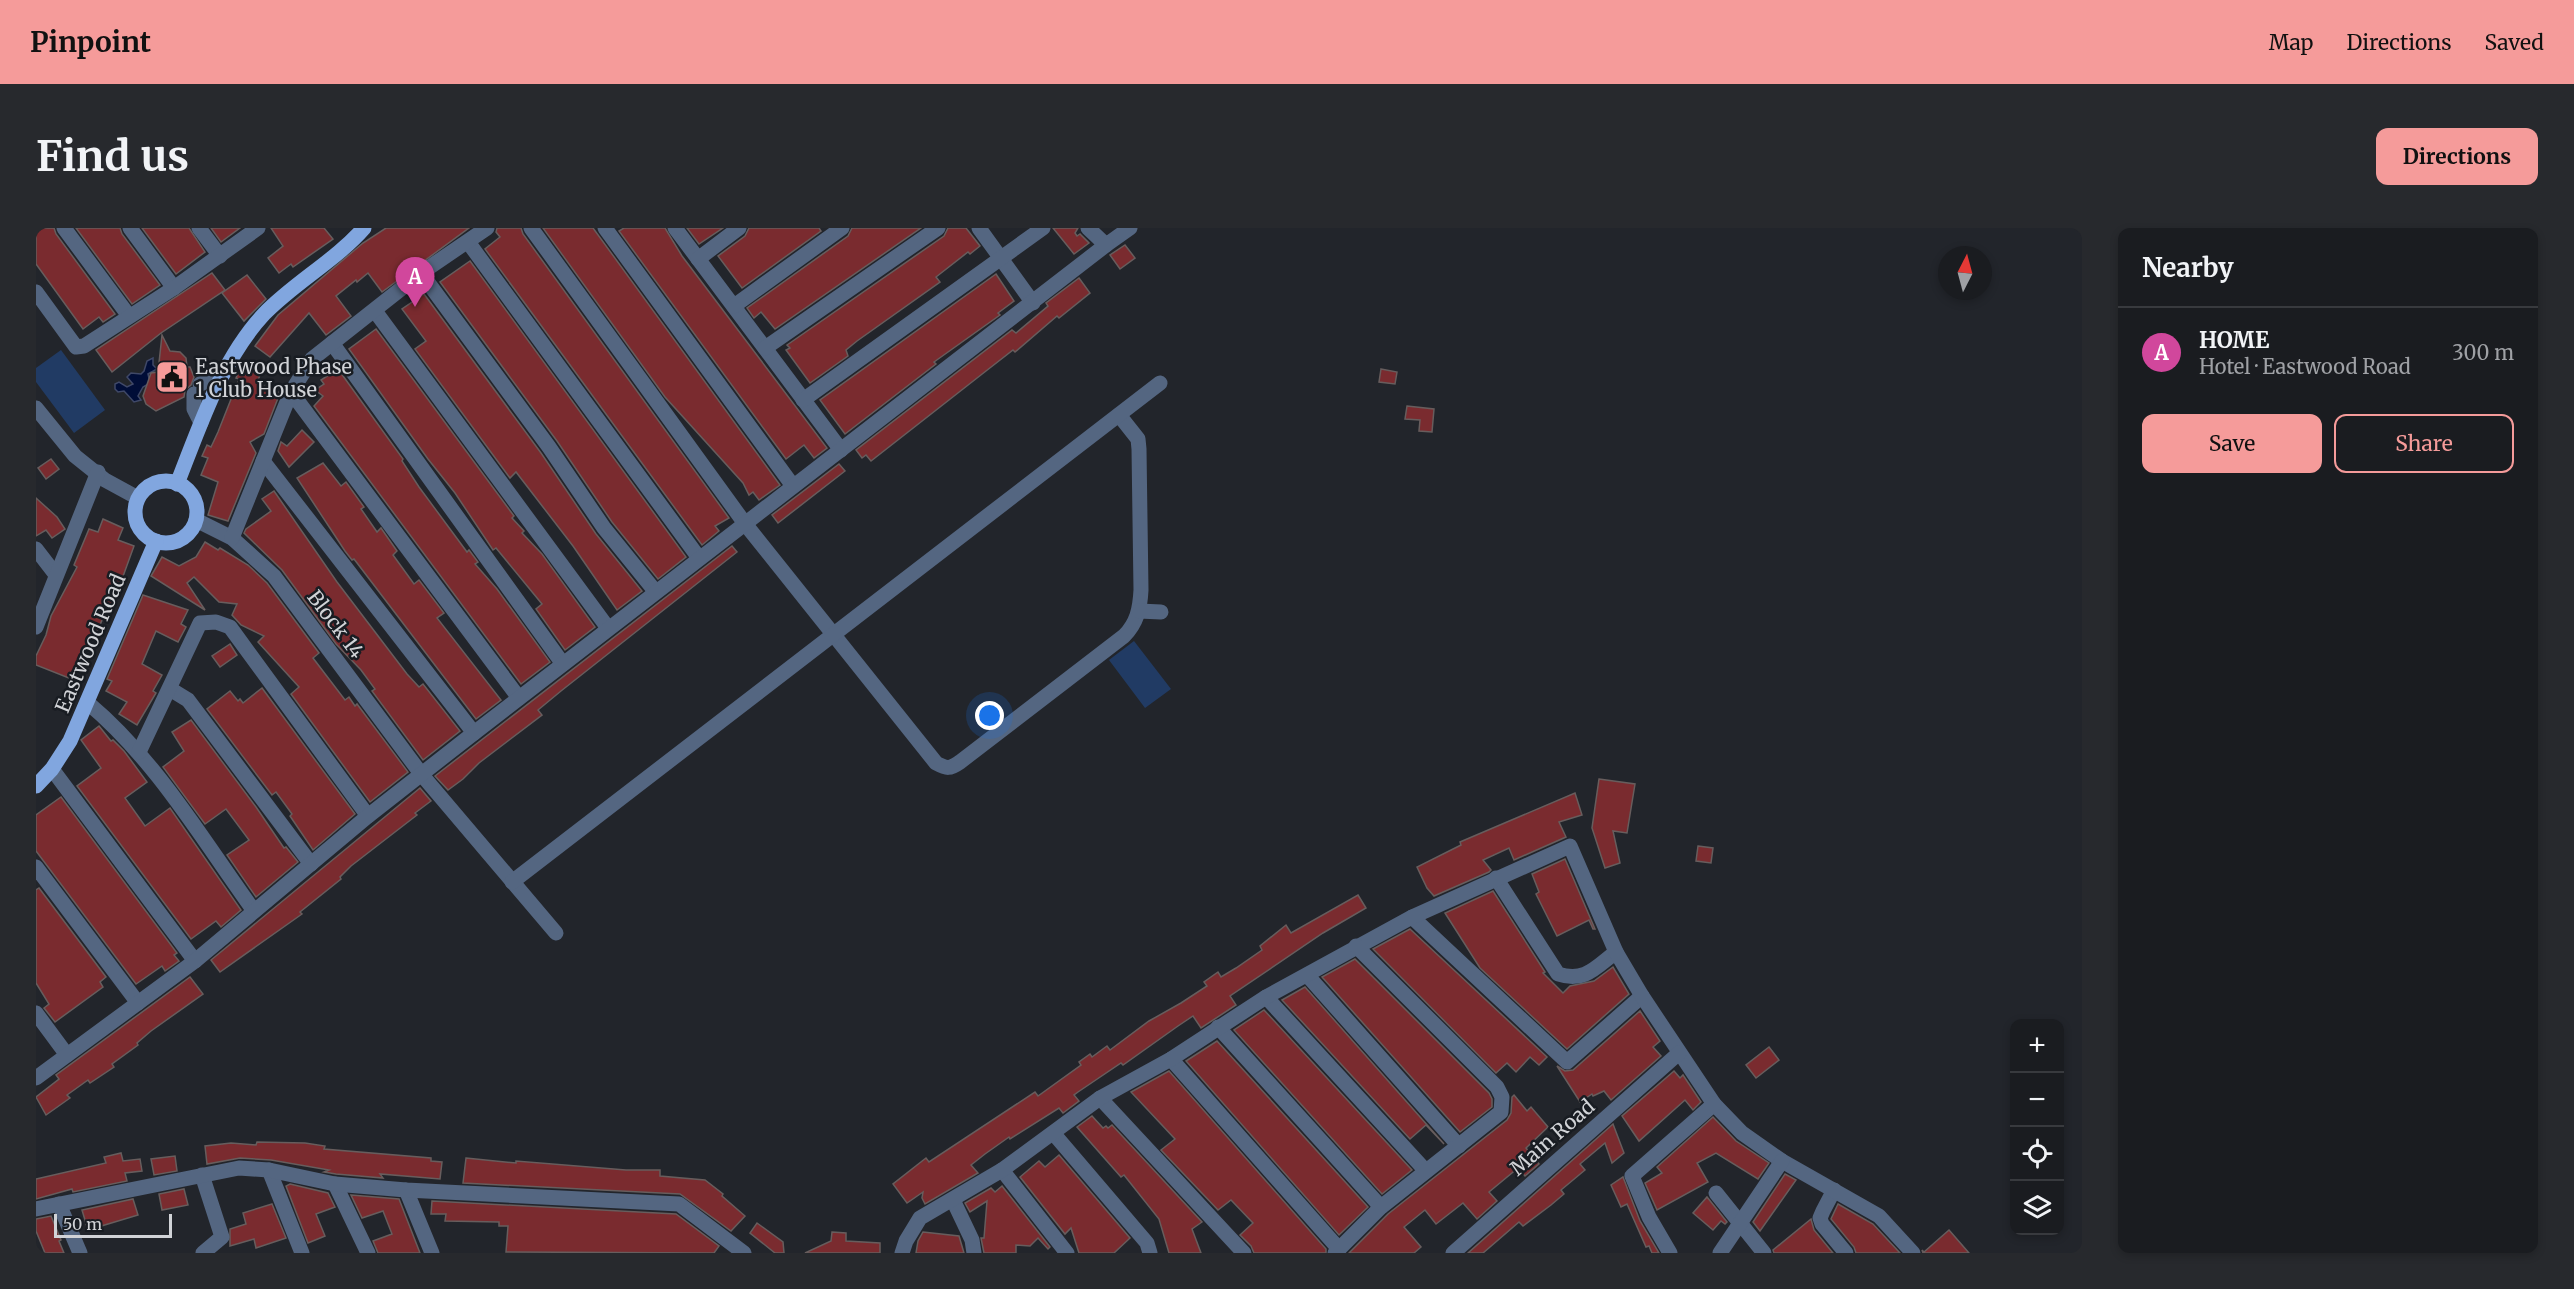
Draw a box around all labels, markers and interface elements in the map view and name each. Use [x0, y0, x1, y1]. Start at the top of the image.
text: Pinpoint [30, 24, 151, 60]
text: Map [2269, 29, 2313, 56]
text: Directions [2346, 29, 2451, 56]
text: Saved [2484, 29, 2544, 56]
button: Directions [2376, 128, 2538, 185]
text: Find us [36, 130, 189, 182]
north arrow [1938, 246, 1992, 300]
text: Nearby [2142, 251, 2234, 284]
pin: A [396, 257, 434, 307]
text: HOME [2199, 326, 2269, 354]
text: A [2154, 340, 2169, 365]
text: 300 m [2452, 340, 2514, 365]
place label: Eastwood Phase 1 Club House [195, 354, 352, 402]
text: Hotel · Eastwood Road [2199, 354, 2411, 379]
public building icon: Eastwood Phase 1 Club House [154, 359, 190, 395]
button: Save [2142, 414, 2322, 473]
button: Share [2334, 414, 2514, 473]
street label: Eastwood Road [49, 570, 131, 716]
street label: Block 14 [302, 585, 370, 663]
your location [975, 701, 1004, 730]
map controls [2010, 1019, 2064, 1235]
button: + [2010, 1019, 2064, 1073]
button: − [2010, 1073, 2064, 1127]
street label: Main Road [1505, 1094, 1599, 1180]
button: locate [2010, 1127, 2064, 1181]
button: layers [2010, 1181, 2064, 1235]
scale bar [54, 1211, 172, 1238]
text: 50 m [63, 1214, 102, 1234]

